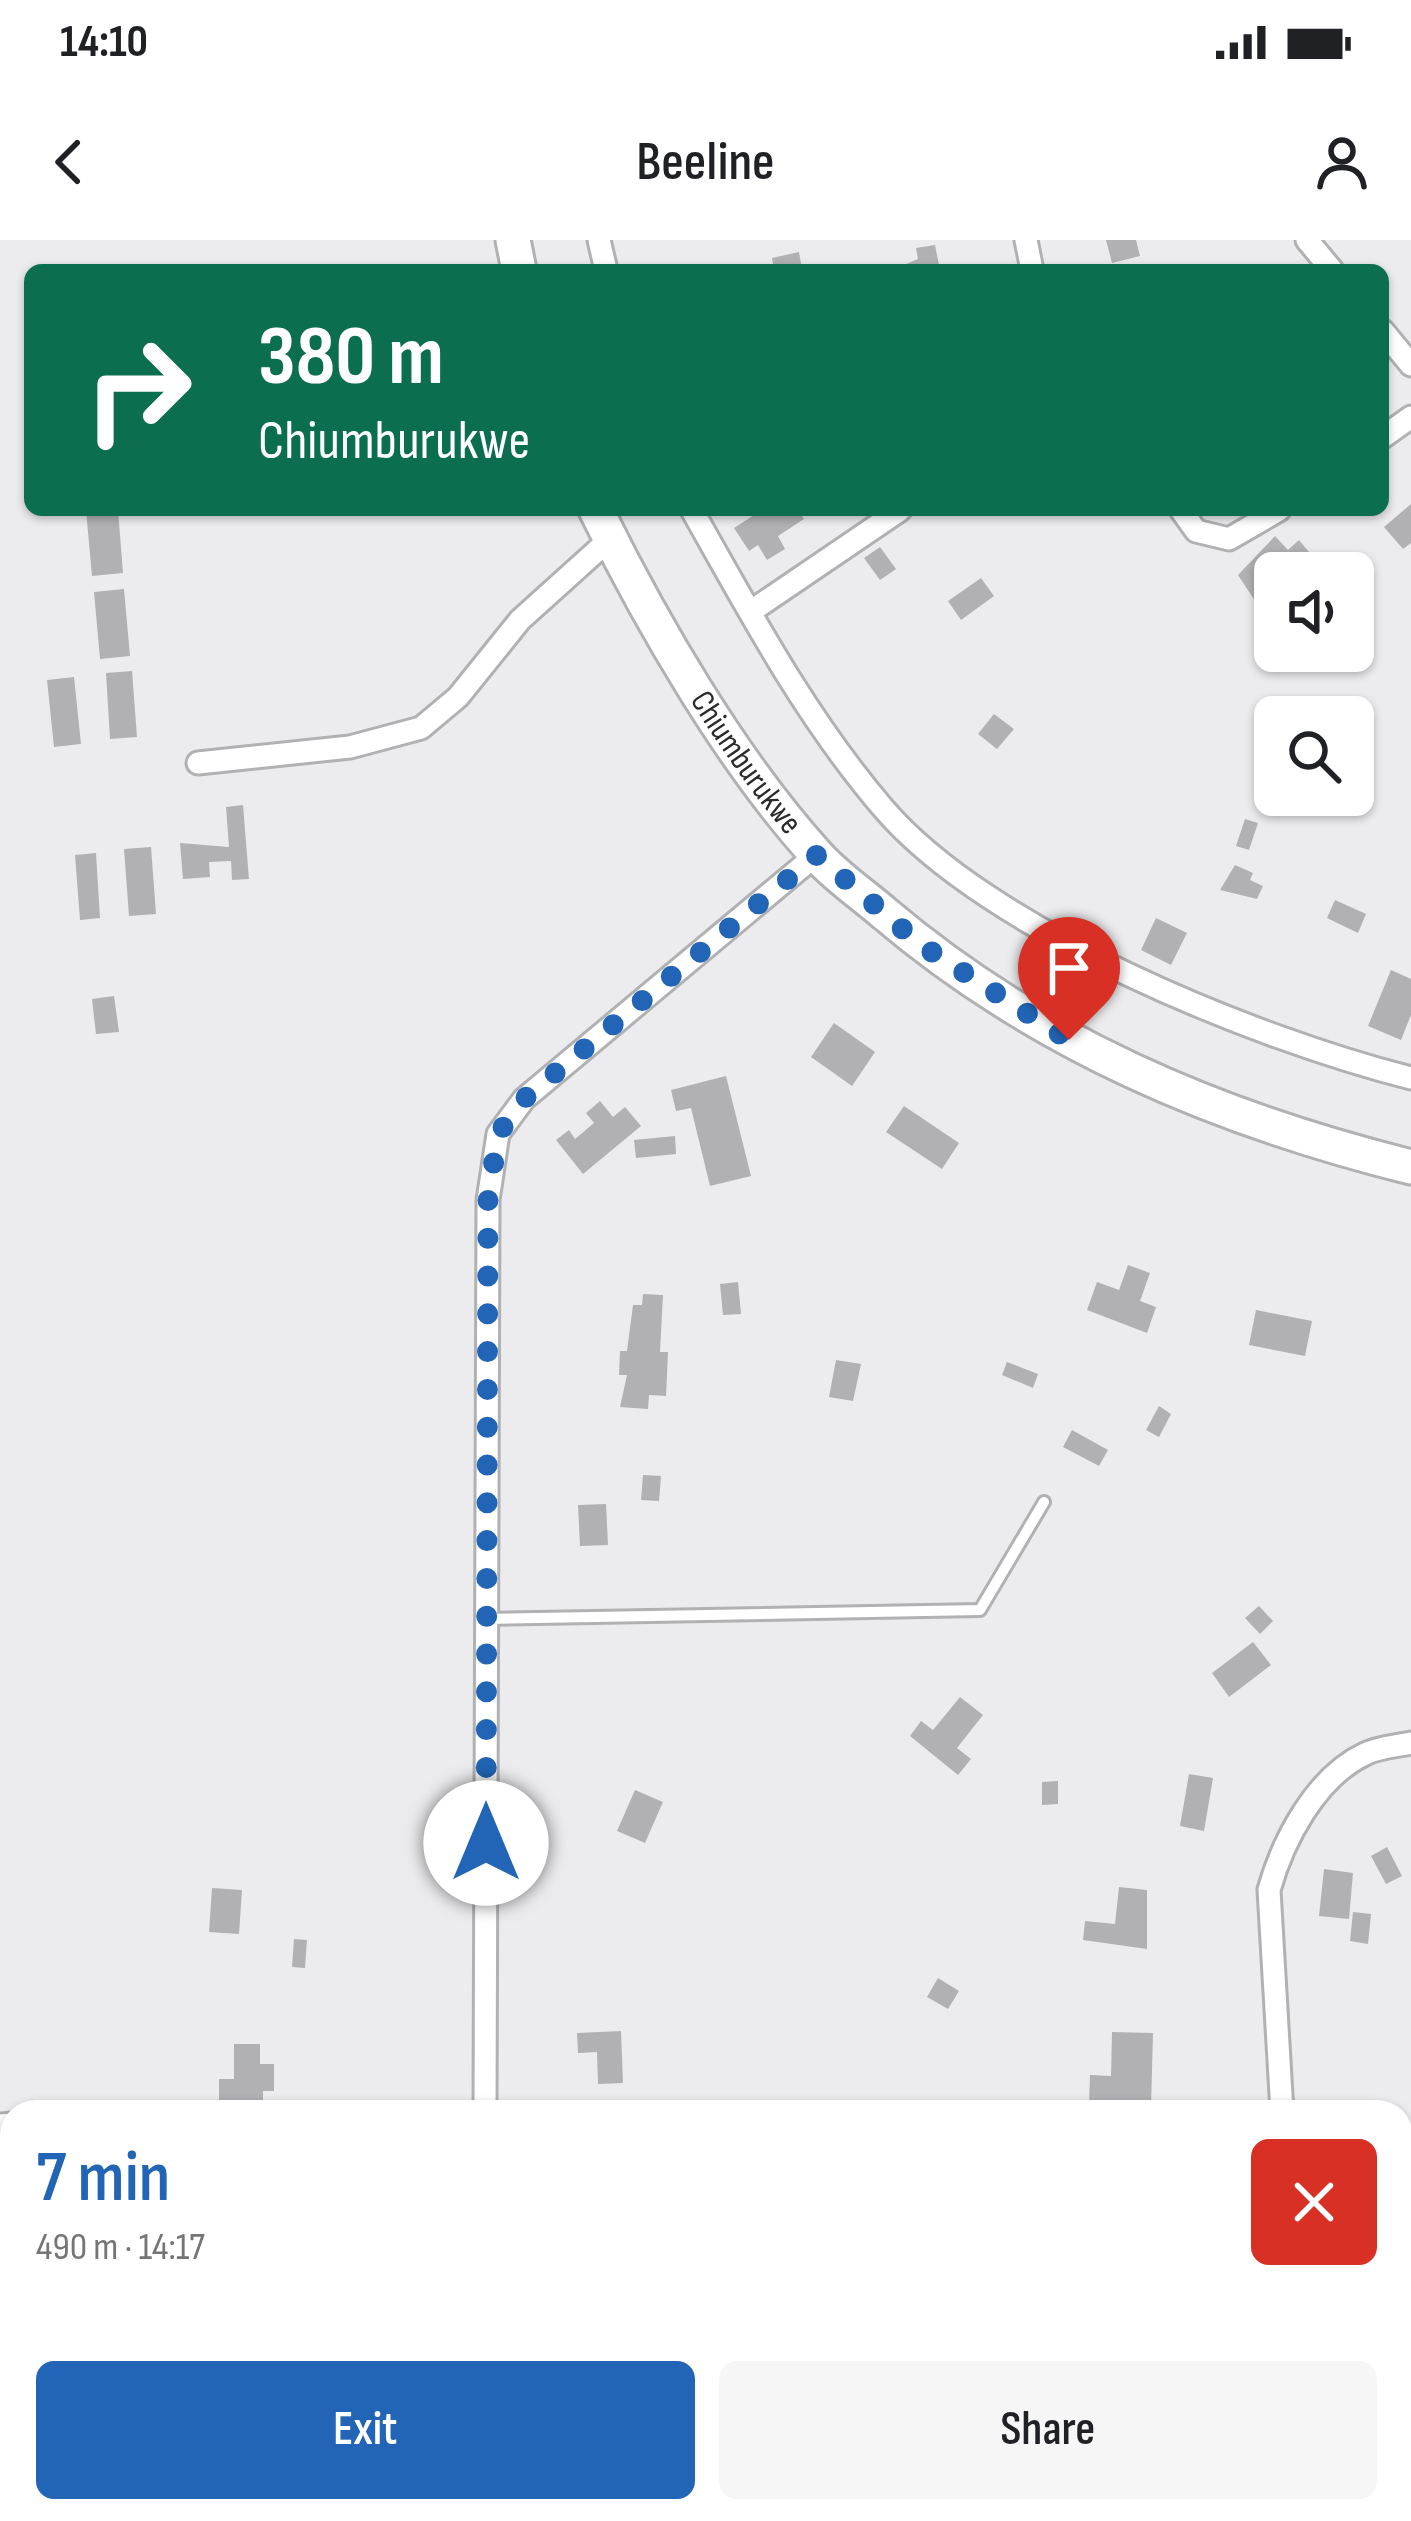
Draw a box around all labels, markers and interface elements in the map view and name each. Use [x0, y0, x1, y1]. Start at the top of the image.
text: 14:10 [60, 15, 148, 70]
icon: back [36, 129, 102, 195]
icon: person [1309, 129, 1375, 195]
text: Beeline [636, 130, 775, 195]
text: 380 m [258, 307, 444, 408]
icon: right [60, 312, 216, 468]
text: Chiumburukwe [258, 409, 530, 474]
map controls [1254, 552, 1374, 816]
button: sound [1254, 552, 1374, 672]
street label: Chiumburukwe [681, 684, 810, 842]
button: search [1254, 696, 1374, 816]
pin [1018, 917, 1120, 1040]
icon: arrive [1036, 935, 1102, 1001]
position arrow [423, 1780, 549, 1906]
text: 7 min [36, 2135, 170, 2222]
button: close [1251, 2139, 1377, 2265]
text: 490 m · 14:17 [36, 2224, 205, 2271]
button: Exit [36, 2361, 695, 2499]
button: Share [719, 2361, 1377, 2499]

